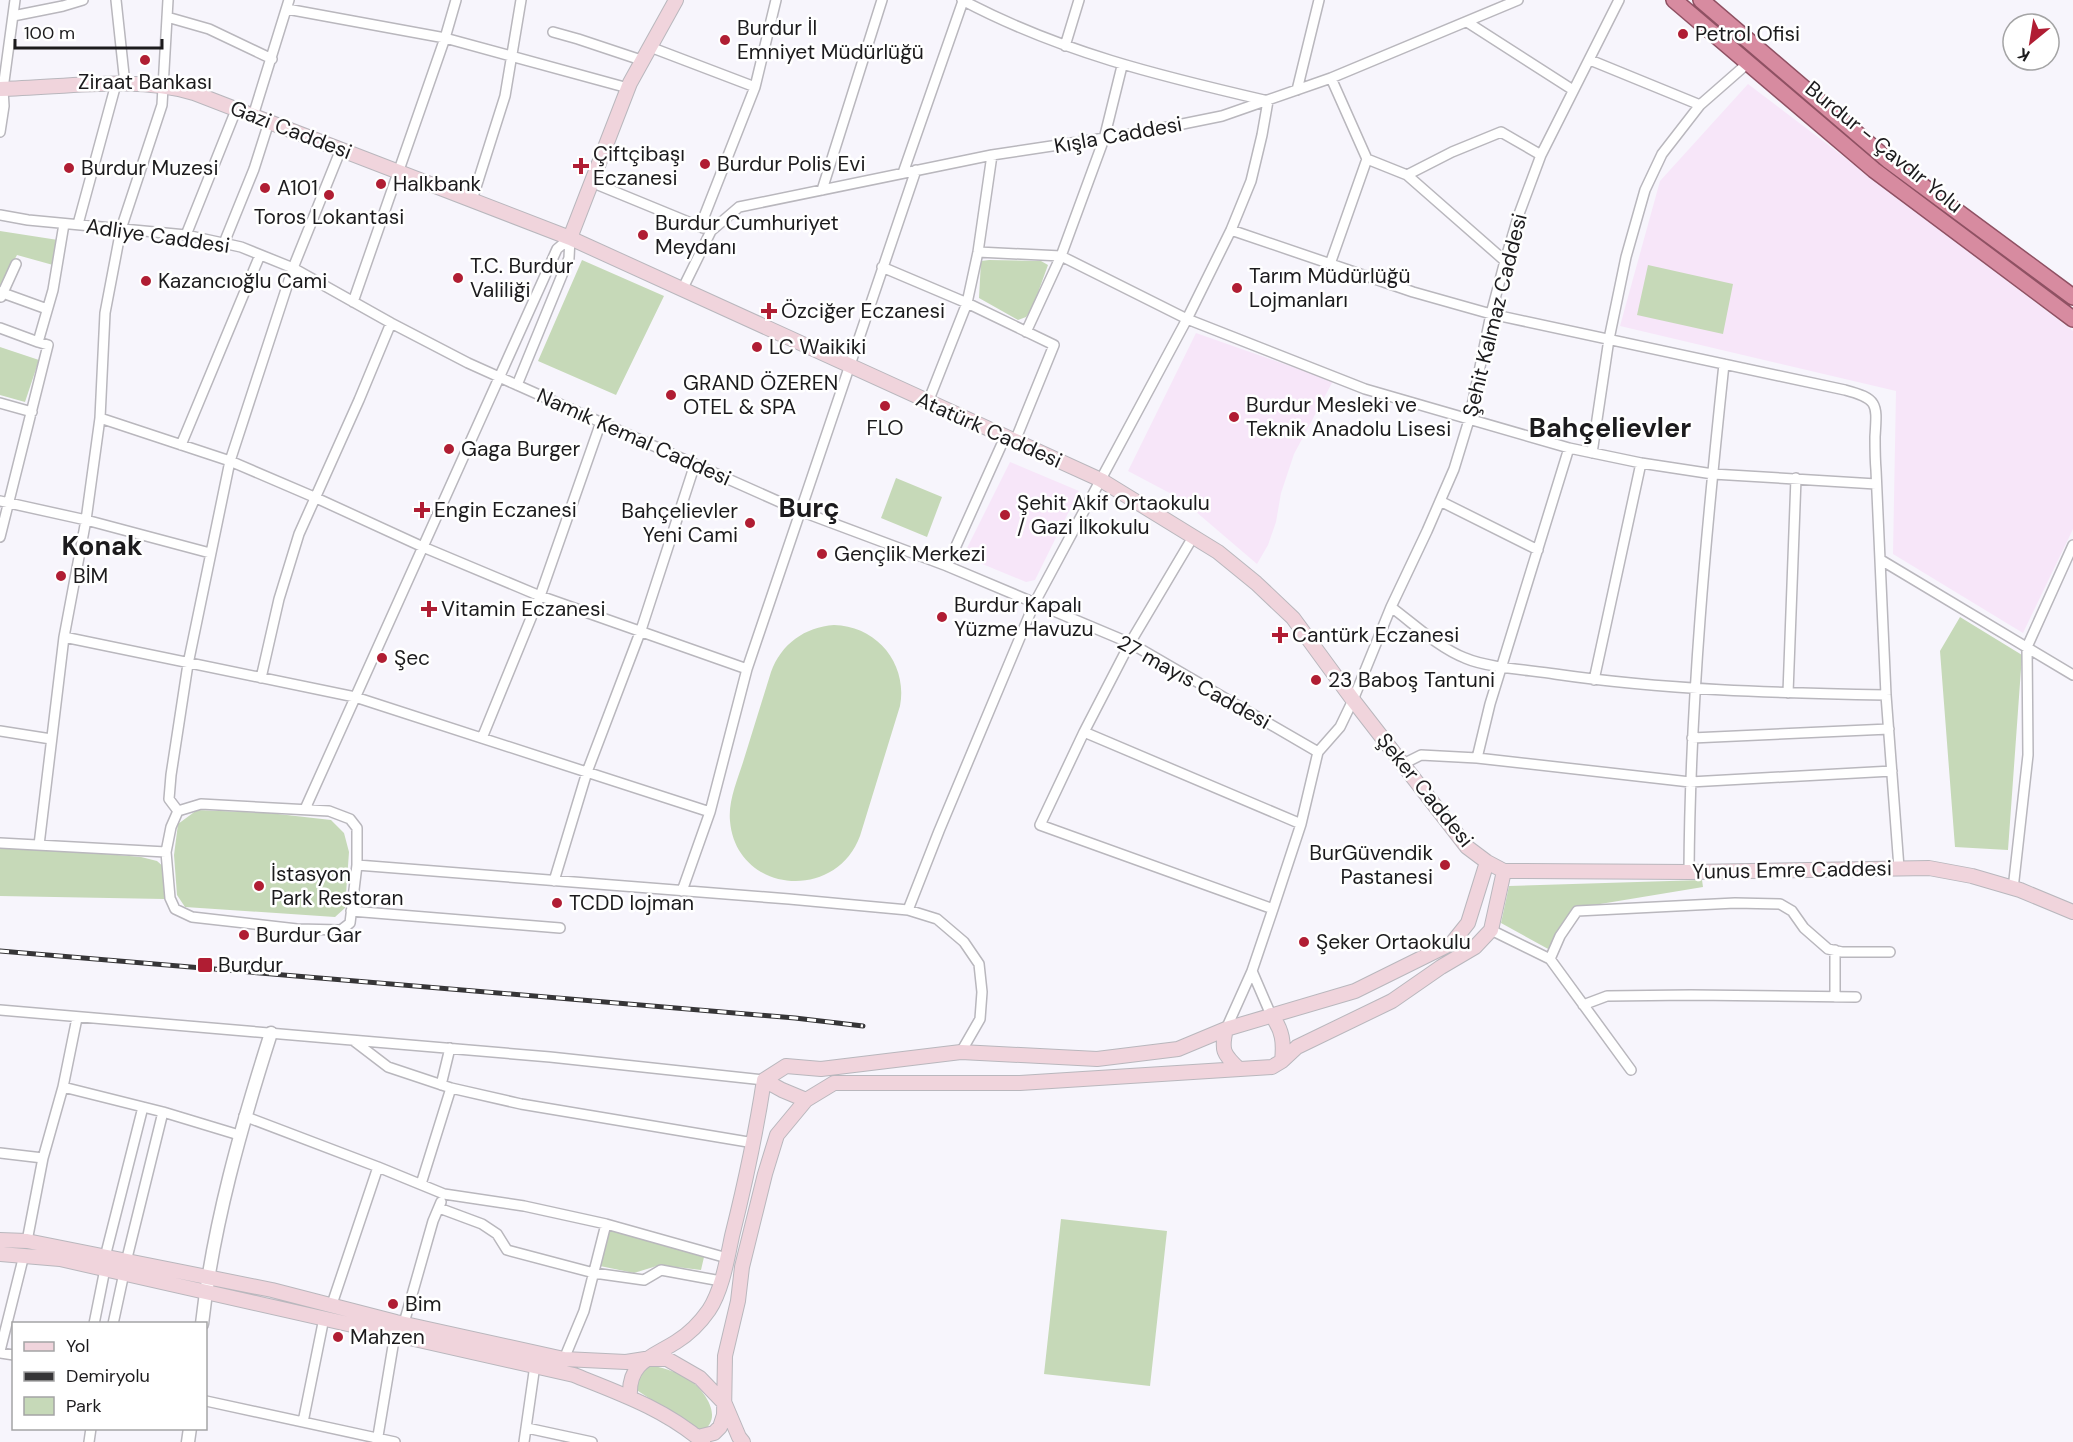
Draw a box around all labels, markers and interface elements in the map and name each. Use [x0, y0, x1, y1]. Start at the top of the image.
scale bar [15, 12, 162, 50]
north arrow [2001, 12, 2061, 72]
place label: Burdur İl Emniyet Müdürlüğü [737, 14, 924, 66]
place label: Petrol Ofisi [1695, 20, 1800, 48]
text: 100 m [24, 21, 75, 45]
marker: Petrol Ofisi [1676, 27, 1690, 41]
marker: Burdur İl Emniyet Müdürlüğü [718, 33, 732, 47]
text: K [2014, 43, 2034, 66]
marker: Ziraat Bankası [138, 53, 152, 67]
place label: Ziraat Bankası [78, 68, 212, 96]
street label: Burdur - Çavdır Yolu [1799, 75, 1969, 219]
street label: Gazi Caddesi [226, 94, 356, 166]
street label: Kışla Caddesi [1052, 110, 1184, 160]
place label: Çiftçibaşı Eczanesi [593, 140, 685, 192]
place label: Burdur Polis Evi [717, 150, 865, 178]
place label: Burdur Muzesi [81, 154, 218, 182]
marker: Burdur Polis Evi [698, 157, 712, 171]
marker: Çiftçibaşı Eczanesi [574, 159, 588, 173]
marker: Burdur Muzesi [62, 161, 76, 175]
place label: Halkbank [393, 170, 482, 198]
place label: A101 [277, 174, 318, 202]
marker: Halkbank [374, 177, 388, 191]
marker: A101 [258, 181, 272, 195]
marker: Toros Lokantasi [322, 188, 336, 202]
place label: Toros Lokantasi [254, 203, 404, 231]
place label: Burdur Cumhuriyet Meydanı [655, 209, 839, 261]
street label: Şehit Kalmaz Caddesi [1456, 210, 1534, 420]
street label: Adliye Caddesi [84, 212, 232, 260]
marker: Burdur Cumhuriyet Meydanı [636, 228, 650, 242]
place label: T.C. Burdur Valiliği [470, 252, 574, 304]
place label: Tarım Müdürlüğü Lojmanları [1249, 262, 1411, 314]
place label: Kazancıoğlu Cami [158, 267, 327, 295]
marker: T.C. Burdur Valiliği [451, 271, 465, 285]
marker: Kazancıoğlu Cami [139, 274, 153, 288]
marker: Tarım Müdürlüğü Lojmanları [1230, 281, 1244, 295]
place label: Özciğer Eczanesi [781, 297, 945, 325]
marker: Özciğer Eczanesi [762, 304, 776, 318]
place label: LC Waikiki [769, 333, 866, 361]
marker: LC Waikiki [750, 340, 764, 354]
place label: GRAND ÖZEREN OTEL & SPA [683, 369, 838, 421]
street label: Namık Kemal Caddesi [533, 382, 735, 492]
street label: Atatürk Caddesi [912, 385, 1066, 475]
marker: GRAND ÖZEREN OTEL & SPA [664, 388, 678, 402]
place label: Burdur Mesleki ve Teknik Anadolu Lisesi [1246, 391, 1451, 443]
marker: FLO [878, 399, 892, 413]
marker: Burdur Mesleki ve Teknik Anadolu Lisesi [1227, 410, 1241, 424]
district label: Bahçelievler [1529, 410, 1691, 445]
place label: FLO [866, 414, 904, 442]
place label: Gaga Burger [461, 435, 581, 463]
marker: Gaga Burger [442, 442, 456, 456]
place label: Şehit Akif Ortaokulu / Gazi İlkokulu [1017, 489, 1210, 541]
district label: Burç [778, 490, 840, 525]
place label: Engin Eczanesi [434, 496, 577, 524]
place label: Bahçelievler Yeni Cami [621, 497, 738, 549]
marker: Engin Eczanesi [415, 503, 429, 517]
marker: Şehit Akif Ortaokulu / Gazi İlkokulu [998, 508, 1012, 522]
marker: Bahçelievler Yeni Cami [743, 516, 757, 530]
district label: Konak [61, 528, 143, 563]
place label: Gençlik Merkezi [834, 540, 986, 568]
marker: Gençlik Merkezi [815, 547, 829, 561]
place label: BİM [73, 562, 108, 590]
marker: BİM [54, 569, 68, 583]
place label: Burdur Kapalı Yüzme Havuzu [954, 591, 1094, 643]
place label: Vitamin Eczanesi [441, 595, 606, 623]
marker: Vitamin Eczanesi [422, 602, 436, 616]
marker: Burdur Kapalı Yüzme Havuzu [935, 610, 949, 624]
place label: Cantürk Eczanesi [1292, 621, 1459, 649]
street label: 27 mayıs Caddesi [1112, 628, 1276, 736]
marker: Cantürk Eczanesi [1273, 628, 1287, 642]
place label: Şec [394, 644, 430, 672]
marker: Şec [375, 651, 389, 665]
place label: 23 Baboş Tantuni [1328, 666, 1495, 694]
marker: 23 Baboş Tantuni [1309, 673, 1323, 687]
street label: Şeker Caddesi [1370, 727, 1480, 853]
place label: BurGüvendik Pastanesi [1309, 839, 1433, 891]
street label: Yunus Emre Caddesi [1692, 854, 1892, 886]
marker: BurGüvendik Pastanesi [1438, 858, 1452, 872]
place label: İstasyon Park Restoran [271, 860, 404, 912]
marker: İstasyon Park Restoran [252, 879, 266, 893]
place label: TCDD lojman [569, 889, 694, 917]
marker: TCDD lojman [550, 896, 564, 910]
place label: Burdur Gar [256, 921, 362, 949]
marker: Burdur Gar [237, 928, 251, 942]
place label: Şeker Ortaokulu [1316, 928, 1471, 956]
marker: Şeker Ortaokulu [1297, 935, 1311, 949]
place label: Burdur [218, 951, 283, 979]
marker: Burdur [196, 956, 214, 974]
place label: Bim [405, 1290, 441, 1318]
marker: Bim [386, 1297, 400, 1311]
legend [12, 1322, 207, 1430]
place label: Mahzen [350, 1323, 425, 1351]
marker: Mahzen [331, 1330, 345, 1344]
text: Yol [66, 1334, 90, 1358]
text: Demiryolu [66, 1364, 150, 1388]
text: Park [66, 1394, 102, 1418]

